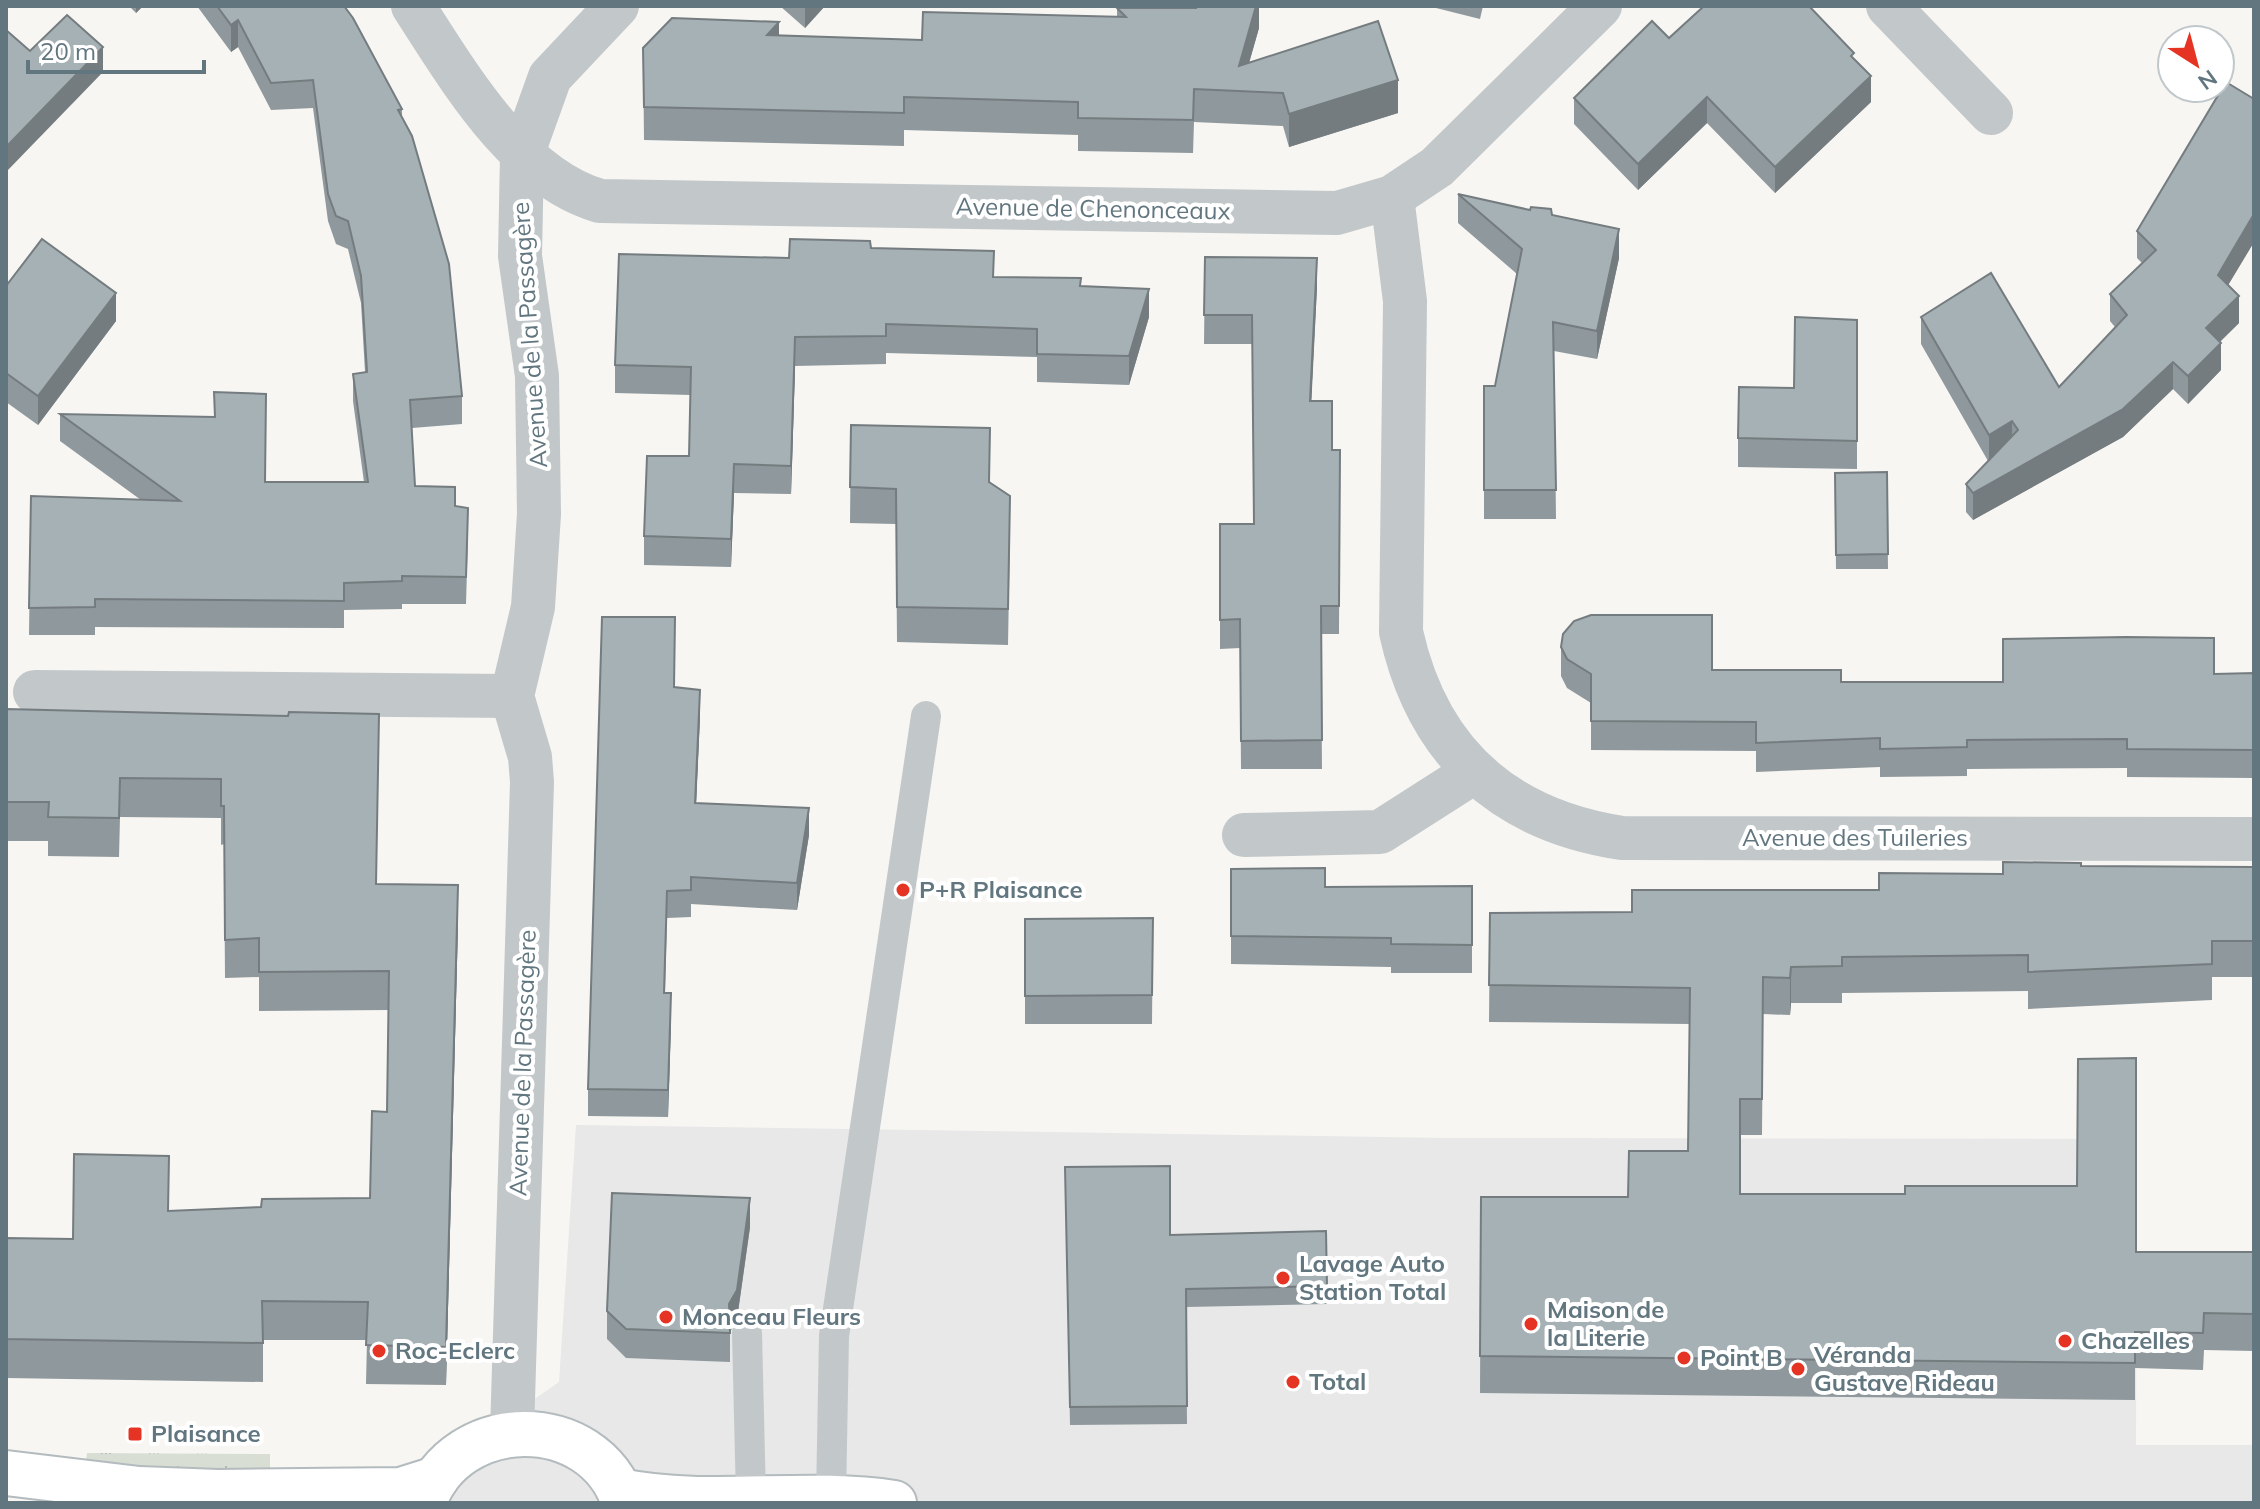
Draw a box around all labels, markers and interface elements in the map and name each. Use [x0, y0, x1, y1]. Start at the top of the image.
scale bar [28, 24, 204, 74]
north arrow [2156, 24, 2236, 104]
text: 20 m [40, 36, 96, 66]
text: N [2193, 64, 2223, 96]
street label: Avenue de Chenonceaux [955, 191, 1231, 225]
street label: Avenue de la Passagère [505, 201, 553, 469]
street label: Avenue des Tuileries [1742, 822, 1968, 852]
place label: P+R Plaisance [919, 874, 1083, 904]
marker: P+R Plaisance [894, 881, 912, 899]
street label: Avenue de la Passagère [502, 929, 542, 1197]
place label: Lavage Auto Station Total [1299, 1248, 1446, 1306]
marker: Lavage Auto Station Total [1274, 1269, 1292, 1287]
place label: Maison de la Literie [1547, 1294, 1664, 1352]
place label: Monceau Fleurs [682, 1301, 861, 1331]
marker: Monceau Fleurs [657, 1308, 675, 1326]
marker: Maison de la Literie [1522, 1315, 1540, 1333]
place label: Chazelles [2081, 1325, 2190, 1355]
marker: Chazelles [2056, 1332, 2074, 1350]
place label: Roc-Eclerc [395, 1335, 515, 1365]
place label: Véranda Gustave Rideau [1813, 1339, 1995, 1397]
marker: Roc-Eclerc [370, 1342, 388, 1360]
place label: Point B [1700, 1342, 1783, 1372]
marker: Point B [1675, 1349, 1693, 1367]
marker: Véranda Gustave Rideau [1789, 1360, 1807, 1378]
place label: Total [1309, 1366, 1366, 1396]
marker: Total [1284, 1373, 1302, 1391]
place label: Plaisance [151, 1418, 261, 1448]
marker: Plaisance [126, 1425, 144, 1443]

